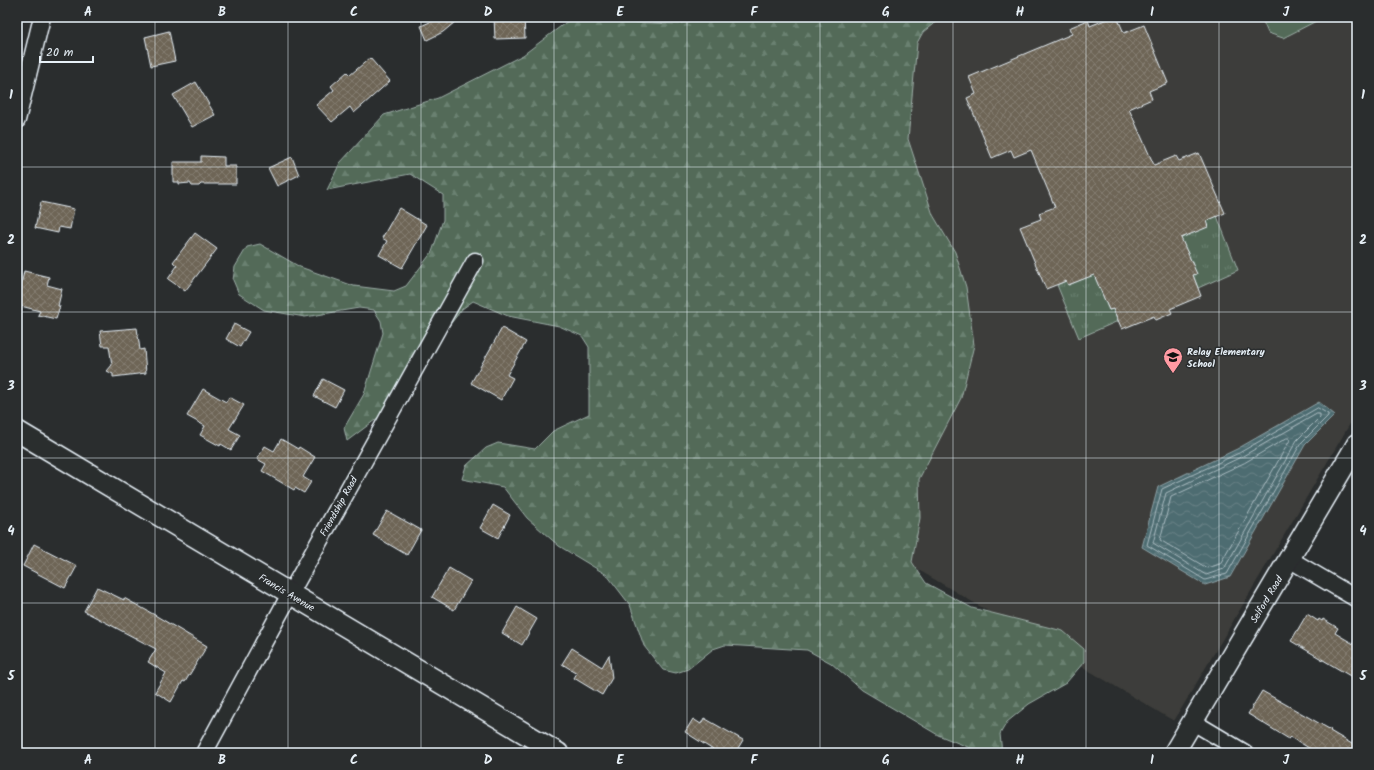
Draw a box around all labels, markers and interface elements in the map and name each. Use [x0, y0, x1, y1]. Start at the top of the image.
text: A [84, 2, 92, 23]
text: B [218, 2, 226, 23]
text: C [350, 2, 358, 23]
text: D [484, 2, 493, 23]
text: E [616, 2, 624, 23]
text: F [750, 2, 758, 23]
text: G [882, 2, 890, 23]
text: H [1016, 2, 1025, 23]
text: I [1150, 2, 1154, 23]
text: J [1283, 2, 1290, 23]
scale bar [40, 38, 93, 64]
text: 20 m [46, 43, 74, 62]
text: 1 [9, 85, 13, 106]
text: 1 [1361, 85, 1365, 106]
text: 2 [7, 230, 15, 251]
text: 2 [1359, 230, 1367, 251]
place label: Relay Elementary School [1187, 344, 1266, 372]
school or university icon: Relay Elementary School [1162, 346, 1184, 374]
text: 3 [6, 376, 15, 397]
text: 3 [1358, 376, 1367, 397]
street label: Friendship Road [316, 473, 362, 539]
text: 4 [7, 521, 15, 542]
text: 4 [1359, 521, 1367, 542]
street label: Francis Avenue [255, 570, 318, 616]
street label: Selford Road [1246, 572, 1288, 626]
text: 5 [7, 666, 16, 687]
text: 5 [1359, 666, 1368, 687]
text: A [84, 750, 92, 770]
text: B [218, 750, 226, 770]
text: C [350, 750, 358, 770]
text: D [484, 750, 493, 770]
text: E [616, 750, 624, 770]
text: F [750, 750, 758, 770]
text: G [882, 750, 890, 770]
text: H [1016, 750, 1025, 770]
text: I [1150, 750, 1154, 770]
text: J [1283, 750, 1290, 770]

